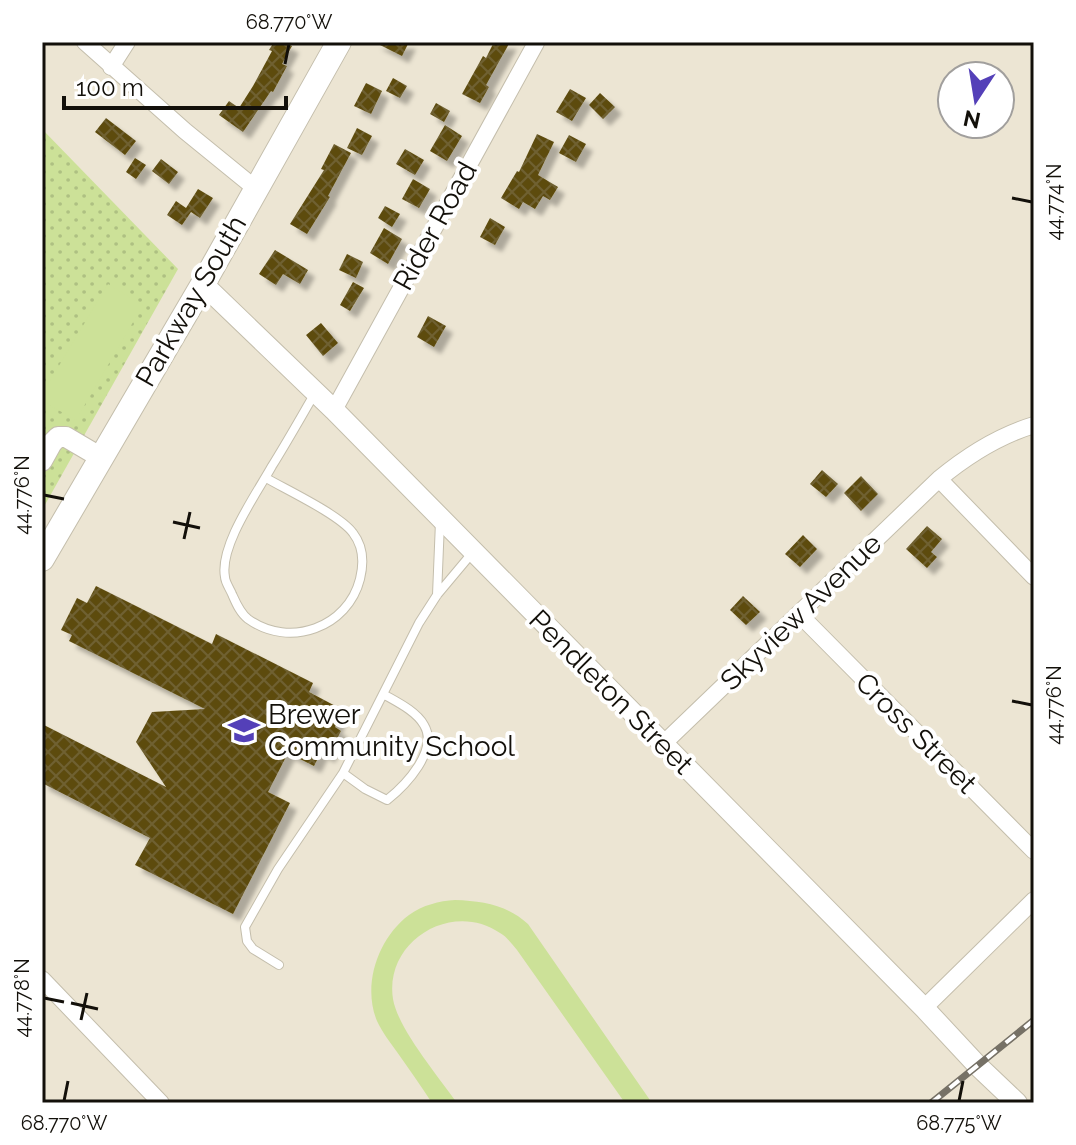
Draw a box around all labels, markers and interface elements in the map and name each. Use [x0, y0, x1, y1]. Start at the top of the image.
text: 68.770°W [246, 10, 332, 34]
scale bar [64, 60, 286, 110]
north arrow [936, 60, 1016, 140]
text: 100 m [76, 73, 144, 102]
text: N [961, 105, 983, 134]
street label: Rider Road [386, 156, 484, 296]
text: 44.774°N [1042, 164, 1066, 240]
street label: Parkway South [129, 210, 253, 392]
text: 44.776°N [10, 455, 34, 535]
street label: Skyview Avenue [714, 527, 888, 697]
street label: Pendleton Street [522, 603, 700, 781]
text: 44.776°N [1042, 665, 1066, 745]
street label: Cross Street [849, 666, 984, 801]
place label: Brewer Community School [268, 698, 515, 763]
school or university icon: Brewer Community School [227, 713, 261, 747]
text: 44.778°N [10, 958, 34, 1038]
text: 68.770°W [21, 1111, 107, 1135]
text: 68.775°W [916, 1111, 1002, 1135]

